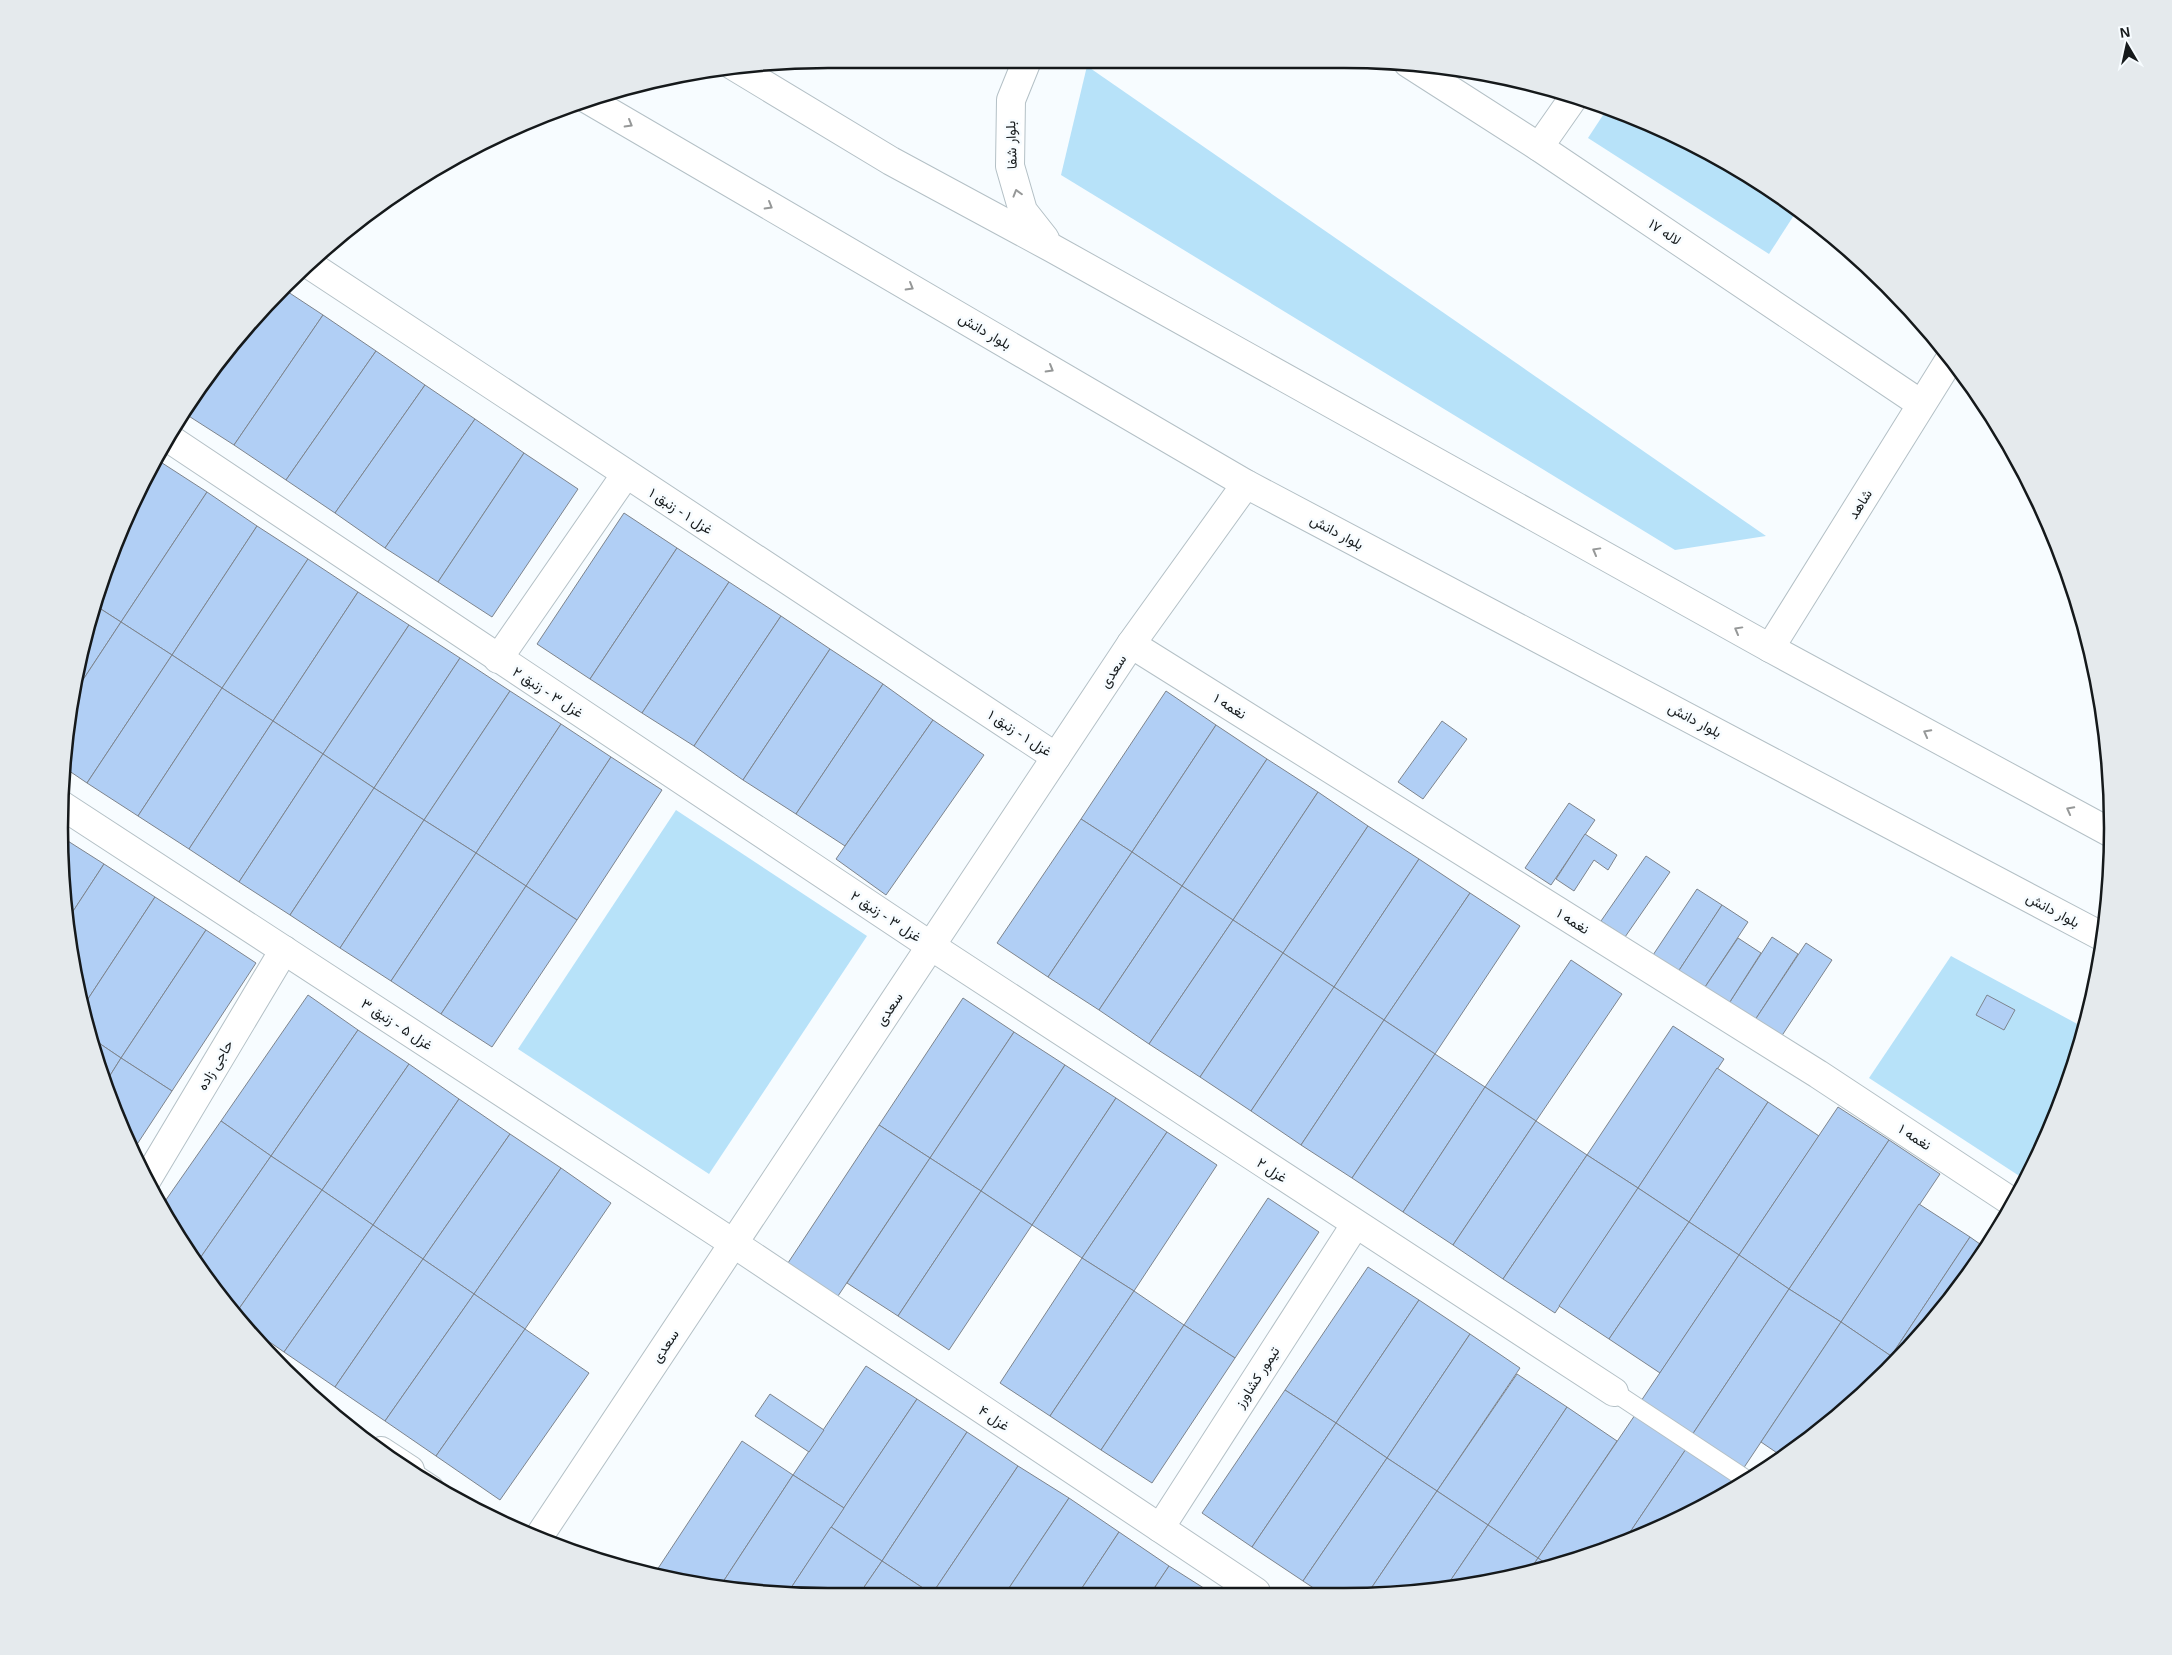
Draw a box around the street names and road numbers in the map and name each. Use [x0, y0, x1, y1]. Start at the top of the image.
street label: بلوار شفا [1002, 120, 1021, 169]
street label: لاله ۱۷ [1646, 215, 1684, 249]
street label: بلوار دانش [955, 310, 1014, 353]
street label: غزل ۱ - زنبق ۱ [645, 485, 716, 539]
street label: شاهد [1845, 486, 1875, 522]
street label: بلوار دانش [1307, 511, 1366, 554]
street label: سعدی [1096, 651, 1130, 691]
street label: غزل ۳ - زنبق ۲ [509, 663, 586, 722]
street label: نغمه ۱ [1211, 690, 1249, 722]
street label: بلوار دانش [1665, 699, 1724, 742]
street label: غزل ۱ - زنبق ۱ [984, 707, 1055, 761]
street label: غزل ۳ - زنبق ۲ [847, 887, 924, 946]
street label: بلوار دانش [2023, 889, 2082, 932]
street label: نغمه ۱ [1554, 905, 1592, 937]
street label: سعدی [872, 989, 907, 1029]
street label: غزل ۵ - زنبق ۳ [357, 995, 436, 1055]
street label: حاجی زاده [194, 1037, 237, 1094]
street label: نغمه ۱ [1896, 1121, 1934, 1153]
street label: غزل ۲ [1253, 1154, 1290, 1187]
street label: سعدی [648, 1326, 683, 1366]
street label: تیمور کشاورز [1231, 1343, 1284, 1412]
street label: غزل ۴ [975, 1402, 1012, 1436]

